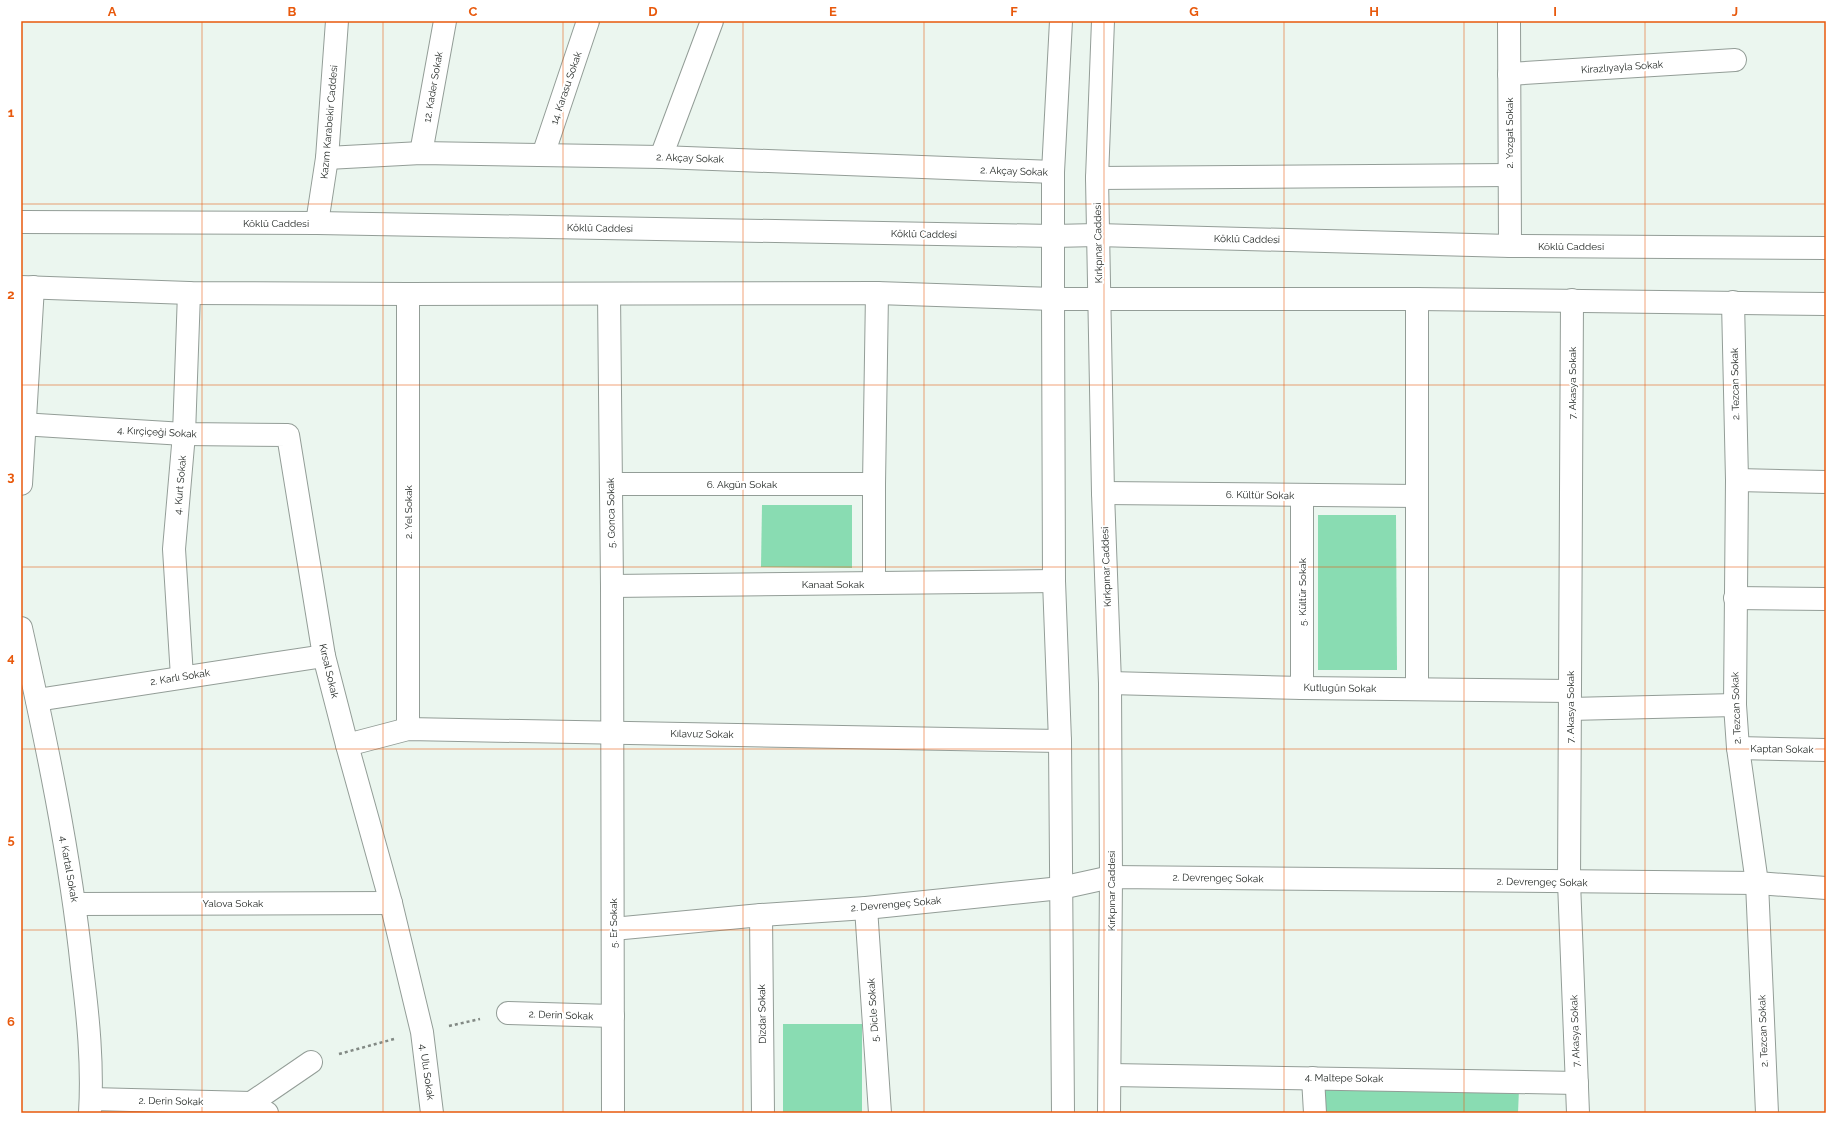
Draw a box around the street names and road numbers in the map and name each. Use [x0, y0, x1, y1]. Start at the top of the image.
street label: 14. Karasu Sokak [548, 49, 584, 126]
street label: 12. Kader Sokak [421, 50, 445, 123]
street label: Kirazlıyayla Sokak [1581, 59, 1664, 75]
street label: Kazım Karabekir Caddesi [319, 64, 339, 180]
street label: 2. Yozgat Sokak [1504, 97, 1515, 169]
street label: 2. Akçay Sokak [656, 151, 725, 165]
street label: 2. Akçay Sokak [980, 164, 1049, 178]
street label: Kırkpınar Caddesi [1092, 203, 1104, 283]
street label: Köklü Caddesi [243, 218, 309, 229]
street label: Köklü Caddesi [567, 222, 633, 234]
street label: Köklü Caddesi [891, 228, 957, 240]
street label: Köklü Caddesi [1214, 233, 1280, 245]
street label: Köklü Caddesi [1538, 241, 1604, 252]
street label: 7. Akasya Sokak [1567, 346, 1578, 419]
street label: 2. Tezcan Sokak [1729, 347, 1741, 420]
street label: 4. Kırçiçeği Sokak [117, 424, 198, 440]
street label: 4. Kurt Sokak [172, 454, 188, 515]
street label: 5. Gonca Sokak [605, 477, 617, 548]
street label: 6. Akgün Sokak [707, 479, 778, 490]
street label: 2. Yel Sokak [403, 484, 414, 539]
street label: 6. Kültür Sokak [1226, 489, 1295, 501]
street label: Kırkpınar Caddesi [1099, 527, 1113, 607]
street label: 5. Kültür Sokak [1297, 557, 1308, 626]
street label: Kanaat Sokak [802, 579, 865, 590]
street label: Kırsal Sokak [317, 643, 341, 700]
street label: 2. Karlı Sokak [149, 667, 211, 687]
street label: 7. Akasya Sokak [1565, 670, 1576, 743]
street label: 2. Tezcan Sokak [1729, 671, 1743, 744]
street label: Kutlugün Sokak [1304, 682, 1377, 694]
street label: Kılavuz Sokak [670, 728, 734, 740]
street label: Kaptan Sokak [1750, 743, 1814, 755]
street label: 4. Kartal Sokak [58, 835, 80, 904]
street label: Kırkpınar Caddesi [1106, 851, 1117, 931]
street label: 2. Devrengeç Sokak [1172, 872, 1264, 884]
street label: 2. Devrengeç Sokak [1496, 876, 1588, 888]
street label: 2. Devrengeç Sokak [850, 894, 943, 913]
street label: 5. Er Sokak [608, 897, 619, 948]
street label: Yalova Sokak [203, 898, 264, 909]
street label: 5. Dicle Sokak [865, 977, 881, 1042]
street label: Dizdar Sokak [756, 983, 768, 1044]
street label: 7. Akasya Sokak [1568, 994, 1582, 1067]
street label: 2. Tezcan Sokak [1756, 994, 1770, 1067]
street label: 2. Derin Sokak [528, 1008, 594, 1022]
street label: 4. Ulu Sokak [418, 1043, 436, 1102]
street label: 4. Maltepe Sokak [1305, 1072, 1384, 1084]
street label: 2. Derin Sokak [139, 1095, 204, 1107]

